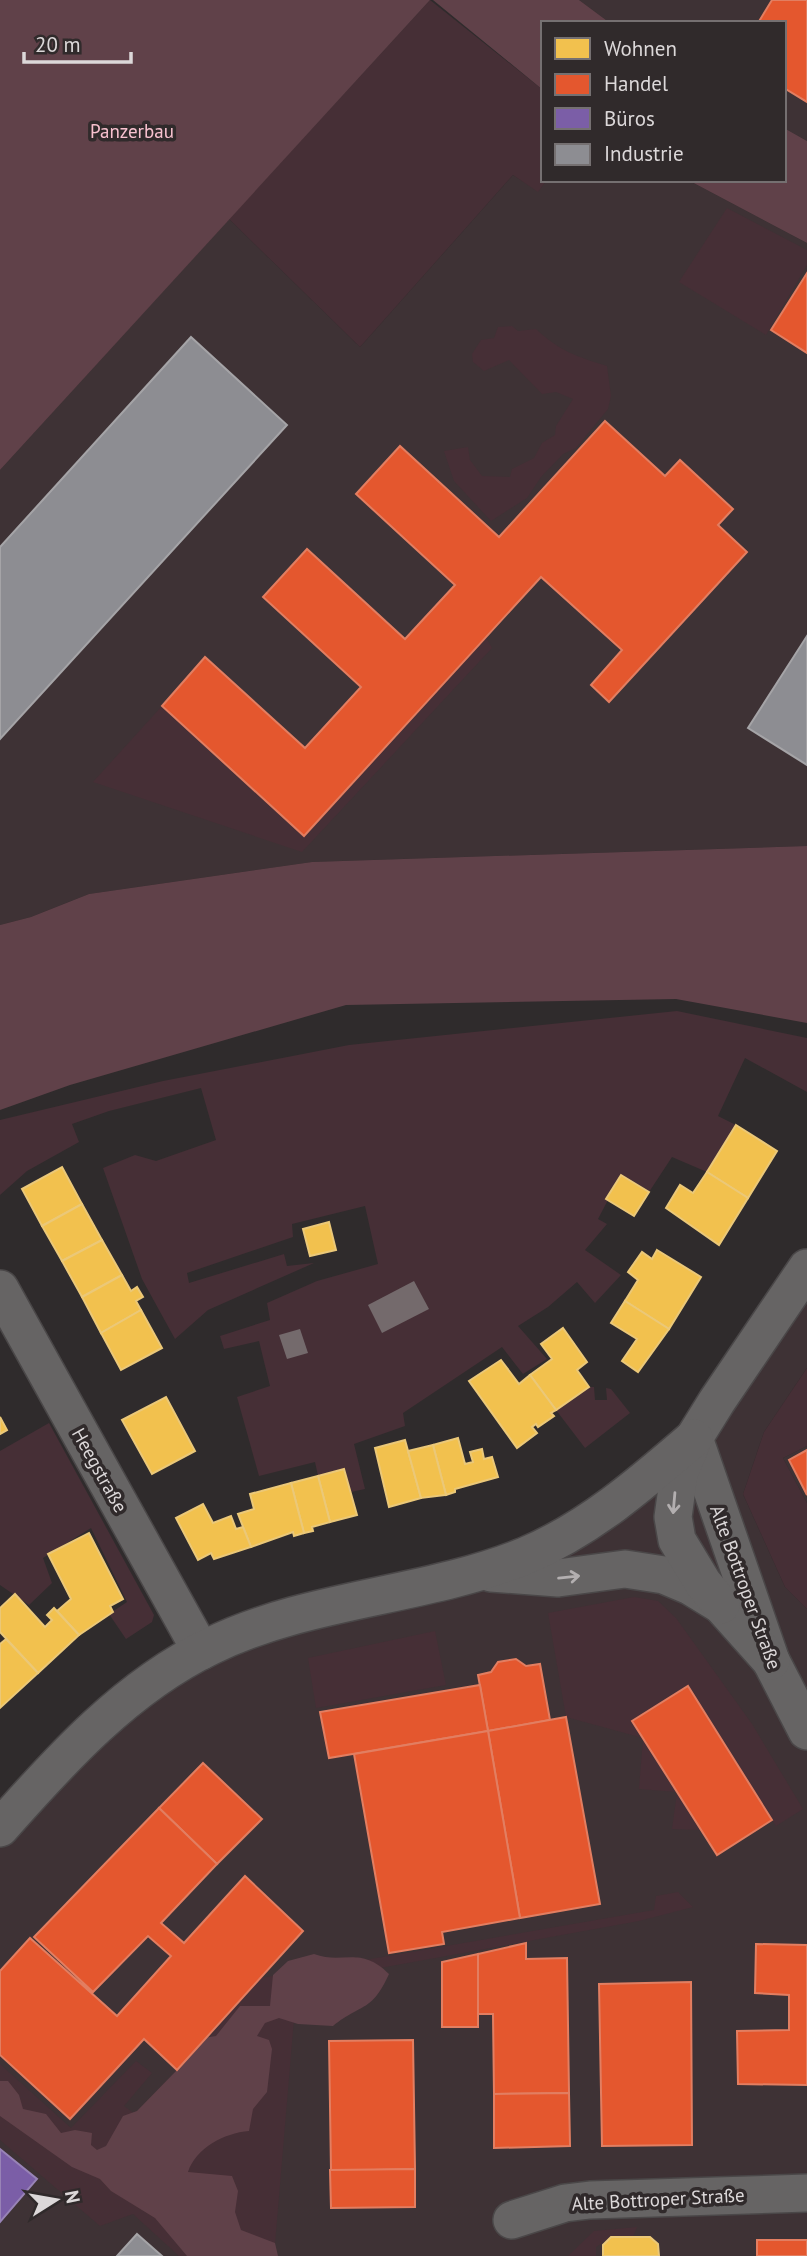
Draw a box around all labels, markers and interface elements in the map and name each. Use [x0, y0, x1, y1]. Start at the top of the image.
scale bar [24, 21, 131, 65]
legend [541, 21, 786, 182]
text: 20 m [35, 31, 81, 58]
text: Wohnen [604, 35, 677, 62]
text: Handel [604, 70, 668, 97]
text: Büros [604, 105, 655, 132]
park label: Panzerbau [90, 119, 174, 143]
text: Industrie [604, 140, 684, 167]
street label: Heegstraße [67, 1423, 133, 1517]
one-way arrow [667, 1491, 680, 1514]
street label: Alte Bottroper Straße [705, 1502, 787, 1672]
one-way arrow [558, 1570, 580, 1583]
north arrow [21, 2165, 91, 2235]
street label: Alte Bottroper Straße [571, 2182, 745, 2216]
text: N [60, 2188, 86, 2205]

